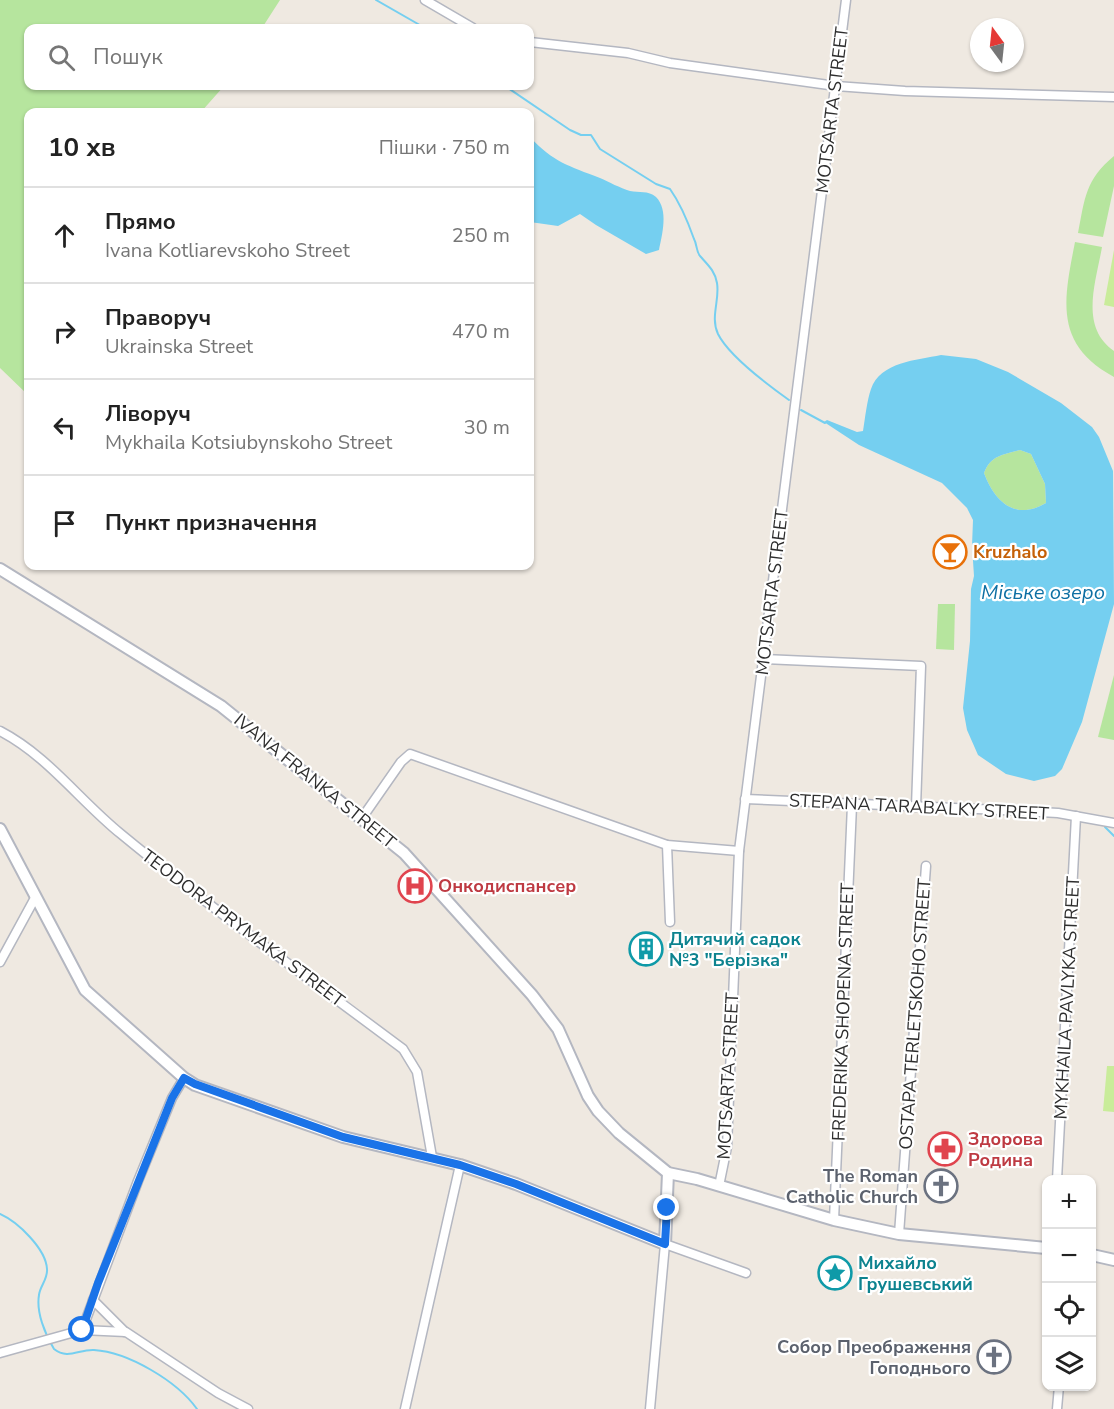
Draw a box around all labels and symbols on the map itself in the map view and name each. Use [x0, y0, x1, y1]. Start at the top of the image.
north arrow [970, 18, 1024, 72]
street label: MOTSARTA STREET [810, 25, 854, 194]
street label: MOTSARTA STREET [750, 507, 794, 676]
bar icon: Kruzhalo [932, 534, 968, 570]
place label: Kruzhalo [973, 540, 1047, 564]
water label: Міське озеро [981, 579, 1105, 606]
street label: IVANA FRANKA STREET [229, 708, 401, 854]
street label: STEPANA TARABALKY STREET [788, 788, 1050, 826]
street label: TEODORA PRYMAKA STREET [137, 844, 350, 1012]
hospital icon: Онкодиспансер [397, 868, 433, 904]
place label: Онкодиспансер [438, 874, 576, 898]
street label: MYKHAILA PAVLYKA STREET [1049, 876, 1085, 1120]
street label: OSTAPA TERLETSKOHO STREET [894, 877, 936, 1150]
street label: FREDERIKA SHOPENA STREET [827, 882, 860, 1141]
place label: Дитячий садок №3 "Берізка" [669, 927, 801, 972]
building icon: Дитячий садок №3 "Берізка" [628, 931, 664, 967]
street label: MOTSARTA STREET [712, 992, 744, 1160]
place label: Здорова Родина [968, 1127, 1043, 1172]
pharmacy icon: Здорова Родина [927, 1131, 963, 1167]
place label: The Roman Catholic Church [786, 1164, 918, 1209]
church icon: The Roman Catholic Church [923, 1168, 959, 1204]
route end [653, 1194, 679, 1220]
place label: Михайло Грушевський [858, 1251, 973, 1296]
place icon: Михайло Грушевський [817, 1255, 853, 1291]
route start [68, 1316, 94, 1342]
place label: Собор Преображення Гоподнього [777, 1335, 971, 1380]
church icon: Собор Преображення Гоподнього [976, 1339, 1012, 1375]

